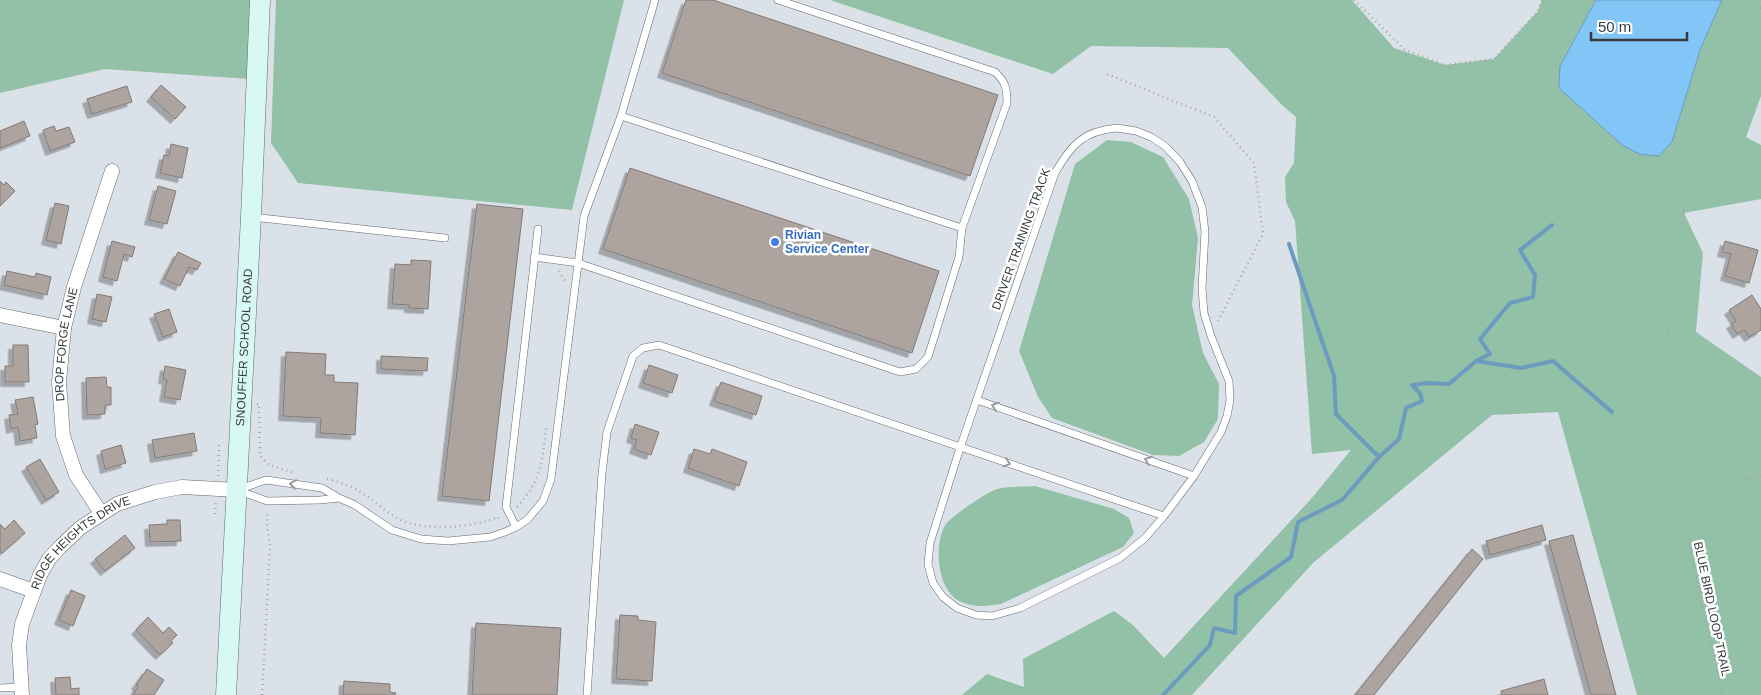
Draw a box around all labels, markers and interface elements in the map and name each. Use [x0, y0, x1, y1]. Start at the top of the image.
scale bar [1591, 10, 1687, 42]
text: 50 m [1598, 18, 1631, 35]
street label: DRIVER TRAINING TRACK [989, 166, 1053, 312]
place label: Rivian Service Center [785, 228, 869, 256]
marker: Rivian Service Center [769, 236, 781, 248]
street label: SNOUFFER SCHOOL ROAD [233, 268, 255, 427]
street label: DROP FORGE LANE [52, 286, 81, 402]
one-way arrow [991, 402, 999, 412]
one-way arrow [1144, 456, 1153, 466]
one-way arrow [1002, 457, 1010, 467]
one-way arrow [289, 479, 297, 490]
street label: RIDGE HEIGHTS DRIVE [28, 493, 132, 591]
street label: BLUE BIRD LOOP TRAIL [1691, 541, 1733, 678]

